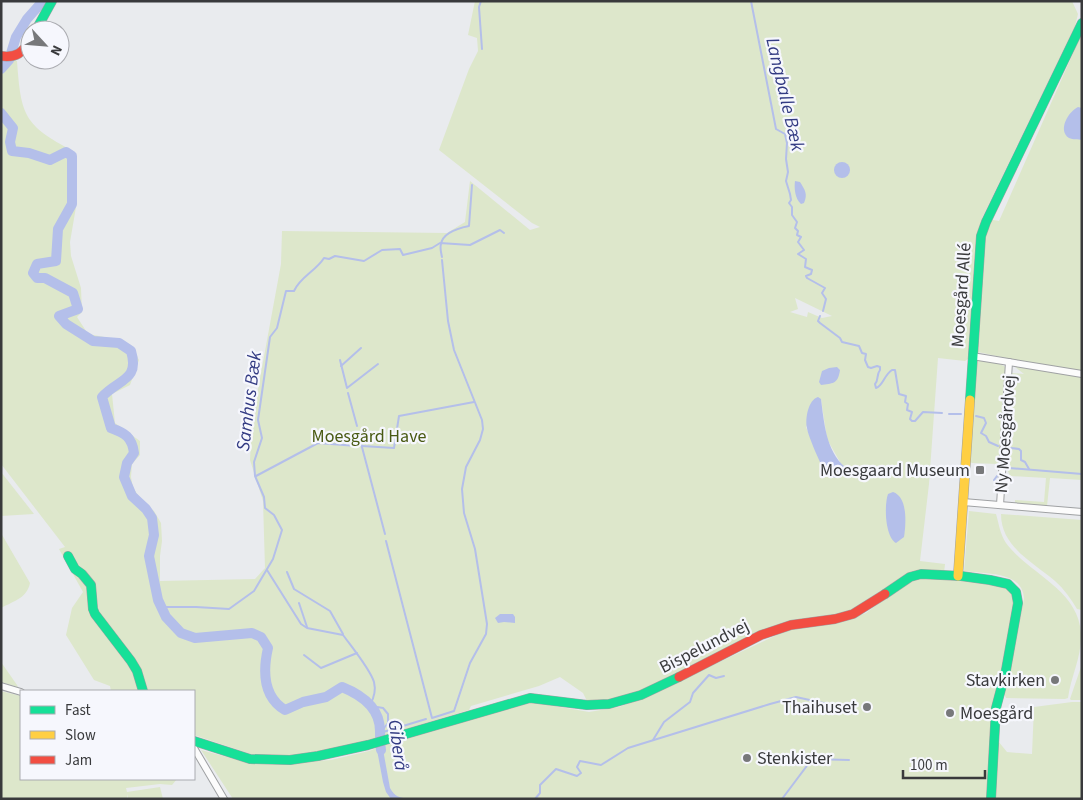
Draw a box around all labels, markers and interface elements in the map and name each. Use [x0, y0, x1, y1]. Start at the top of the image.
north arrow [20, 20, 70, 70]
water label: Langballe Bæk [758, 35, 811, 155]
text: N [45, 42, 67, 59]
street label: Moesgård Allé [945, 242, 978, 348]
water label: Samhus Bæk [230, 349, 269, 453]
street label: Ny Moesgårdvej [989, 374, 1022, 494]
park label: Moesgård Have [312, 424, 427, 449]
place label: Moesgaard Museum [820, 458, 970, 483]
marker: Moesgaard Museum [974, 464, 986, 476]
street label: Bispelundvej [655, 613, 753, 680]
place label: Stavkirken [966, 668, 1045, 693]
marker: Stavkirken [1049, 674, 1061, 686]
legend [20, 690, 195, 780]
place label: Thaihuset [782, 695, 857, 720]
text: Fast [65, 700, 91, 721]
marker: Thaihuset [861, 701, 873, 713]
place label: Moesgård [960, 701, 1033, 726]
marker: Moesgård [944, 707, 956, 719]
water label: Giberå [381, 718, 414, 773]
text: Slow [65, 725, 96, 746]
place label: Stenkister [757, 746, 833, 771]
scale bar [903, 748, 986, 780]
text: Jam [65, 750, 92, 771]
marker: Stenkister [741, 752, 753, 764]
text: 100 m [910, 755, 948, 776]

